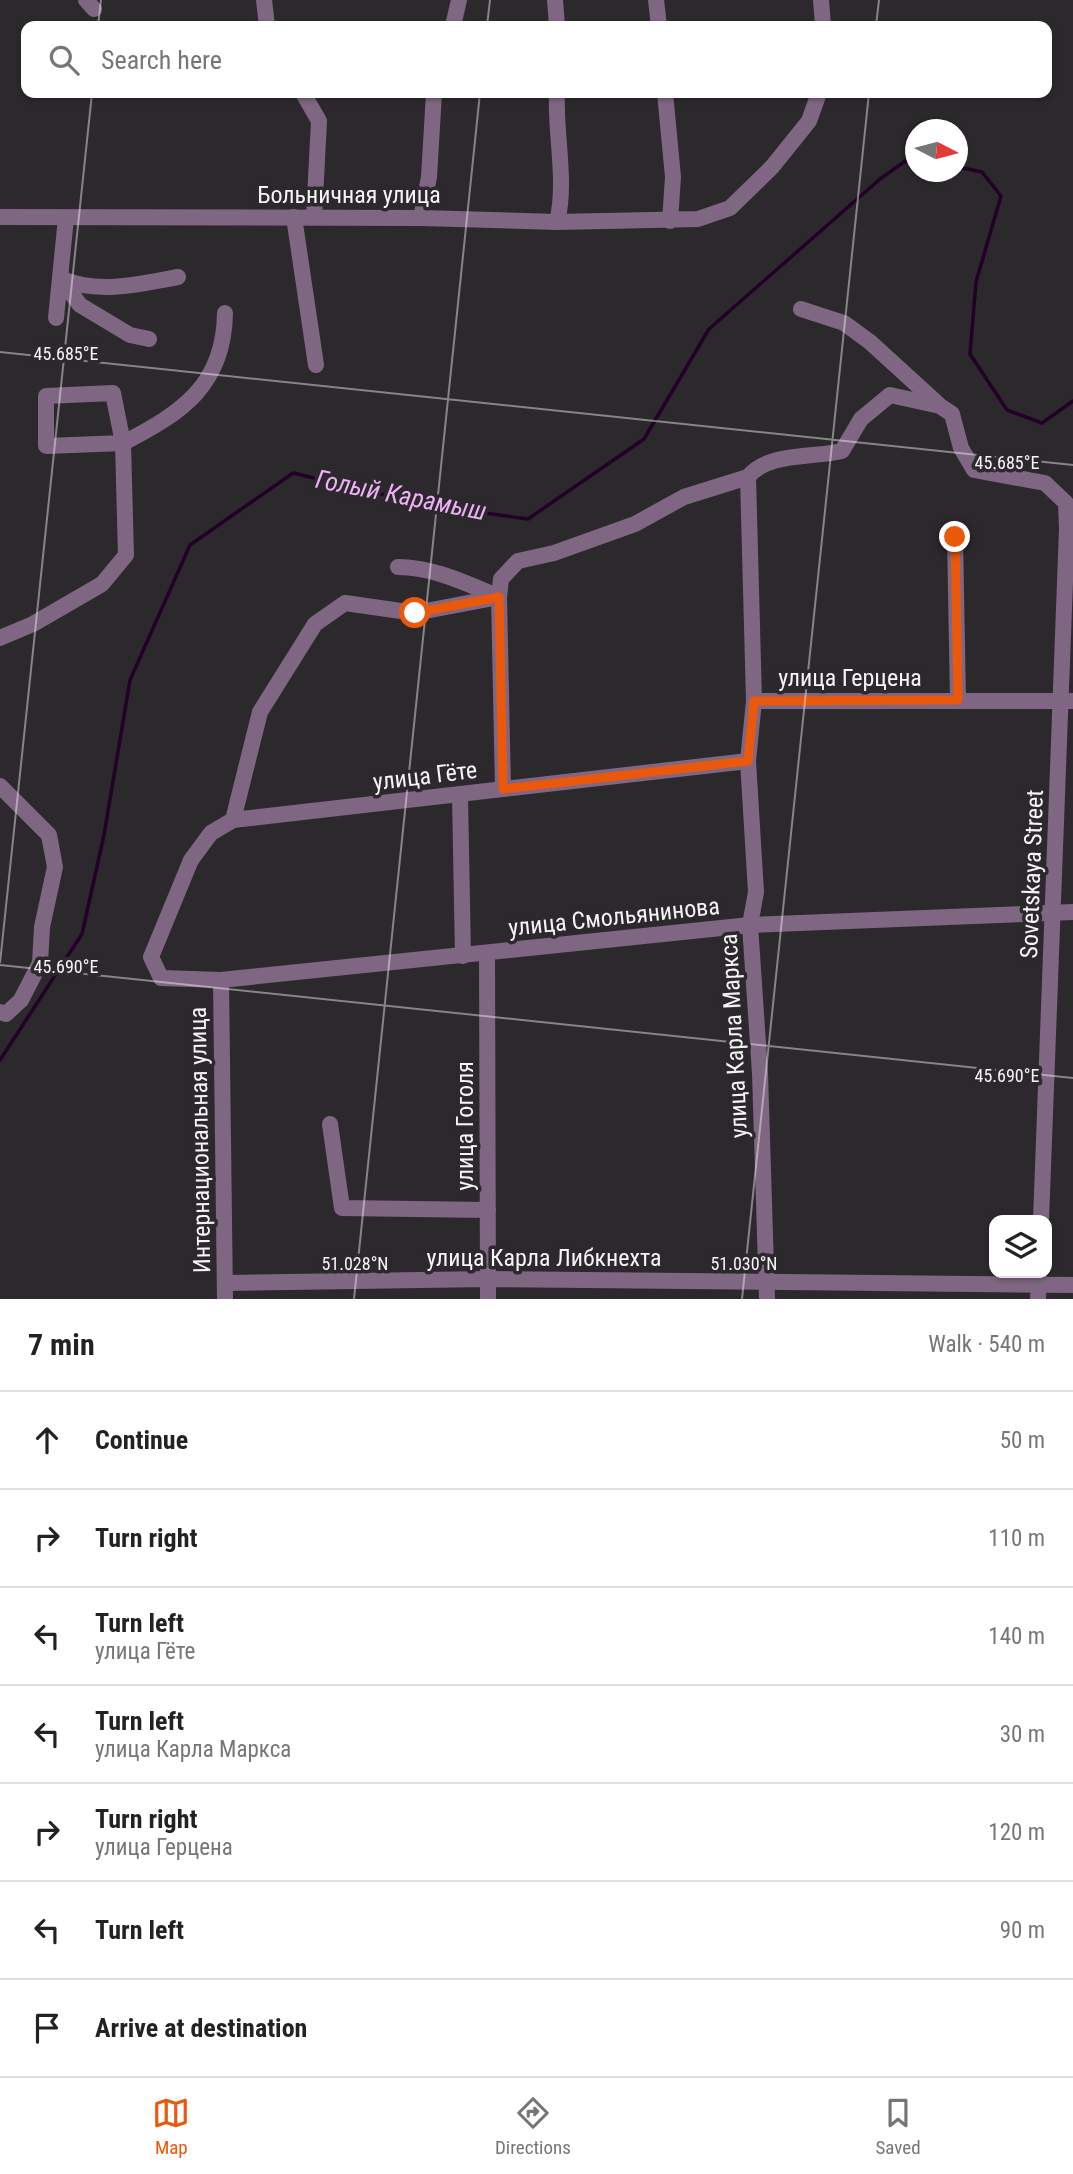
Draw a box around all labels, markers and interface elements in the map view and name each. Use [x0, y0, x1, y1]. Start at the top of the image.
search box [21, 21, 1052, 98]
icon: search [45, 41, 83, 79]
text: Search here [101, 45, 222, 75]
north arrow [905, 119, 968, 182]
street label: Больничная улица [257, 181, 441, 209]
text: 45.685°E [34, 343, 98, 364]
text: 45.685°E [975, 452, 1039, 473]
water label: Голый Карамыш [313, 464, 489, 526]
route end [939, 521, 970, 552]
route start [399, 597, 430, 628]
street label: улица Герцена [778, 664, 922, 692]
street label: улица Гёте [371, 756, 479, 796]
street label: Sovetskaya Street [1015, 789, 1049, 959]
street label: улица Смольянинова [507, 892, 721, 942]
street label: улица Карла Маркса [715, 933, 753, 1139]
text: 45.690°E [34, 956, 98, 977]
street label: Интернациональная улица [184, 1007, 216, 1273]
street label: улица Гоголя [451, 1061, 479, 1191]
text: 45.690°E [975, 1065, 1039, 1086]
map controls [989, 1215, 1052, 1278]
button: layers [989, 1215, 1052, 1278]
street label: улица Карла Либкнехта [427, 1244, 661, 1272]
text: 51.028°N [321, 1253, 389, 1274]
text: 51.030°N [710, 1253, 778, 1274]
text: 7 min [28, 1327, 95, 1362]
text: Walk · 540 m [928, 1331, 1045, 1358]
icon: ahead [28, 1421, 66, 1459]
text: Continue [95, 1425, 188, 1455]
text: 50 m [1000, 1427, 1045, 1454]
icon: right [28, 1519, 66, 1557]
text: Turn right [95, 1523, 197, 1553]
text: 110 m [988, 1525, 1045, 1552]
text: Turn left [95, 1608, 184, 1638]
icon: left [28, 1617, 66, 1655]
text: 140 m [988, 1623, 1045, 1650]
text: улица Гёте [95, 1638, 195, 1665]
text: Turn left [95, 1706, 184, 1736]
icon: left [28, 1715, 66, 1753]
text: 30 m [1000, 1721, 1045, 1748]
text: улица Карла Маркса [95, 1736, 291, 1763]
text: Turn right [95, 1804, 197, 1834]
icon: right [28, 1813, 66, 1851]
text: 120 m [988, 1819, 1045, 1846]
text: улица Герцена [95, 1834, 233, 1861]
icon: left [28, 1911, 66, 1949]
text: Turn left [95, 1915, 184, 1945]
text: 90 m [1000, 1917, 1045, 1944]
icon: arrive [28, 2009, 66, 2047]
text: Arrive at destination [95, 2013, 307, 2043]
tab: Map [152, 2094, 190, 2159]
tab: Directions [495, 2094, 571, 2159]
tab: Saved [875, 2094, 921, 2159]

